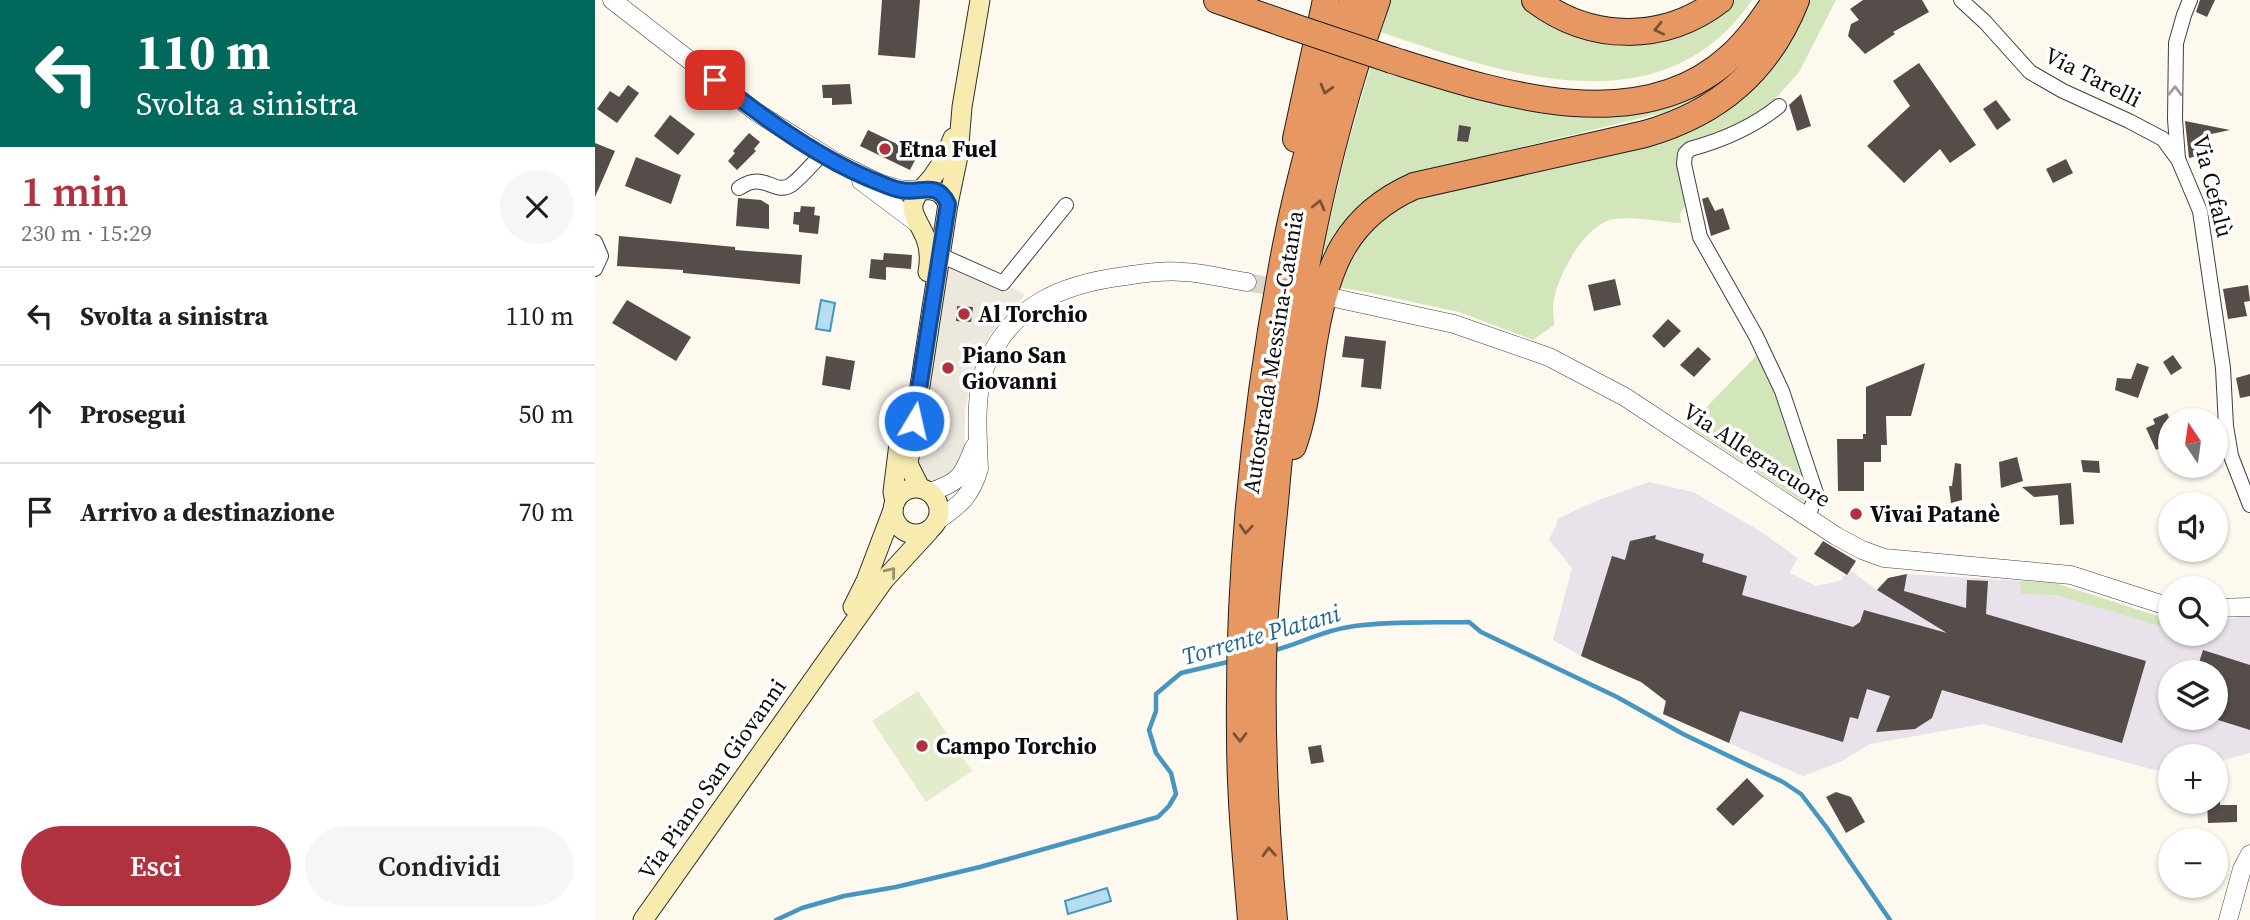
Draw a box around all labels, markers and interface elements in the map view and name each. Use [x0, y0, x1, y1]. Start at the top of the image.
text: 110 m [136, 18, 271, 85]
one-way arrow [1653, 20, 1665, 35]
icon: left [21, 28, 112, 119]
street label: Via Tarelli [2039, 39, 2147, 115]
pin [685, 50, 745, 110]
icon: arrive [696, 61, 734, 99]
text: Svolta a sinistra [136, 82, 358, 126]
one-way arrow [1320, 82, 1334, 94]
one-way arrow [2168, 85, 2183, 96]
street label: Via Cefalù [2185, 131, 2241, 241]
place label: Etna Fuel [899, 133, 997, 165]
marker: Etna Fuel [877, 141, 893, 157]
text: 1 min [21, 162, 129, 220]
button: close [500, 170, 574, 244]
one-way arrow [1311, 199, 1325, 211]
street label: Autostrada Messina-Catania [1235, 208, 1311, 496]
text: 230 m · 15:29 [21, 217, 152, 249]
icon: left [21, 297, 59, 335]
text: Svolta a sinistra [80, 298, 268, 334]
text: 110 m [506, 298, 574, 334]
place label: Al Torchio [978, 298, 1088, 330]
marker: Al Torchio [956, 306, 972, 322]
place label: Piano San Giovanni [962, 339, 1066, 397]
marker: Piano San Giovanni [940, 360, 956, 376]
position arrow [877, 384, 951, 458]
icon: ahead [21, 395, 59, 433]
street label: Via Allegracuore [1677, 395, 1837, 515]
text: Prosegui [80, 396, 186, 432]
text: 50 m [519, 396, 574, 432]
north arrow [2158, 408, 2228, 478]
map controls [2158, 408, 2228, 898]
button: sound [2158, 492, 2228, 562]
icon: arrive [21, 493, 59, 531]
text: Arrivo a destinazione [80, 494, 335, 530]
text: 70 m [519, 494, 574, 530]
place label: Vivai Patanè [1870, 498, 2000, 530]
marker: Vivai Patanè [1848, 506, 1864, 522]
one-way arrow [1239, 523, 1254, 534]
one-way arrow [883, 568, 895, 581]
button: search [2158, 576, 2228, 646]
water label: Torrente Platani [1178, 596, 1345, 673]
button: layers [2158, 660, 2228, 730]
street label: Via Piano San Giovanni [631, 672, 794, 886]
place label: Campo Torchio [936, 730, 1097, 762]
one-way arrow [1232, 733, 1248, 743]
marker: Campo Torchio [914, 738, 930, 754]
button: + [2158, 744, 2228, 814]
button: Esci [21, 826, 291, 906]
button: Condividi [305, 826, 574, 906]
button: − [2158, 828, 2228, 898]
one-way arrow [1261, 846, 1276, 857]

